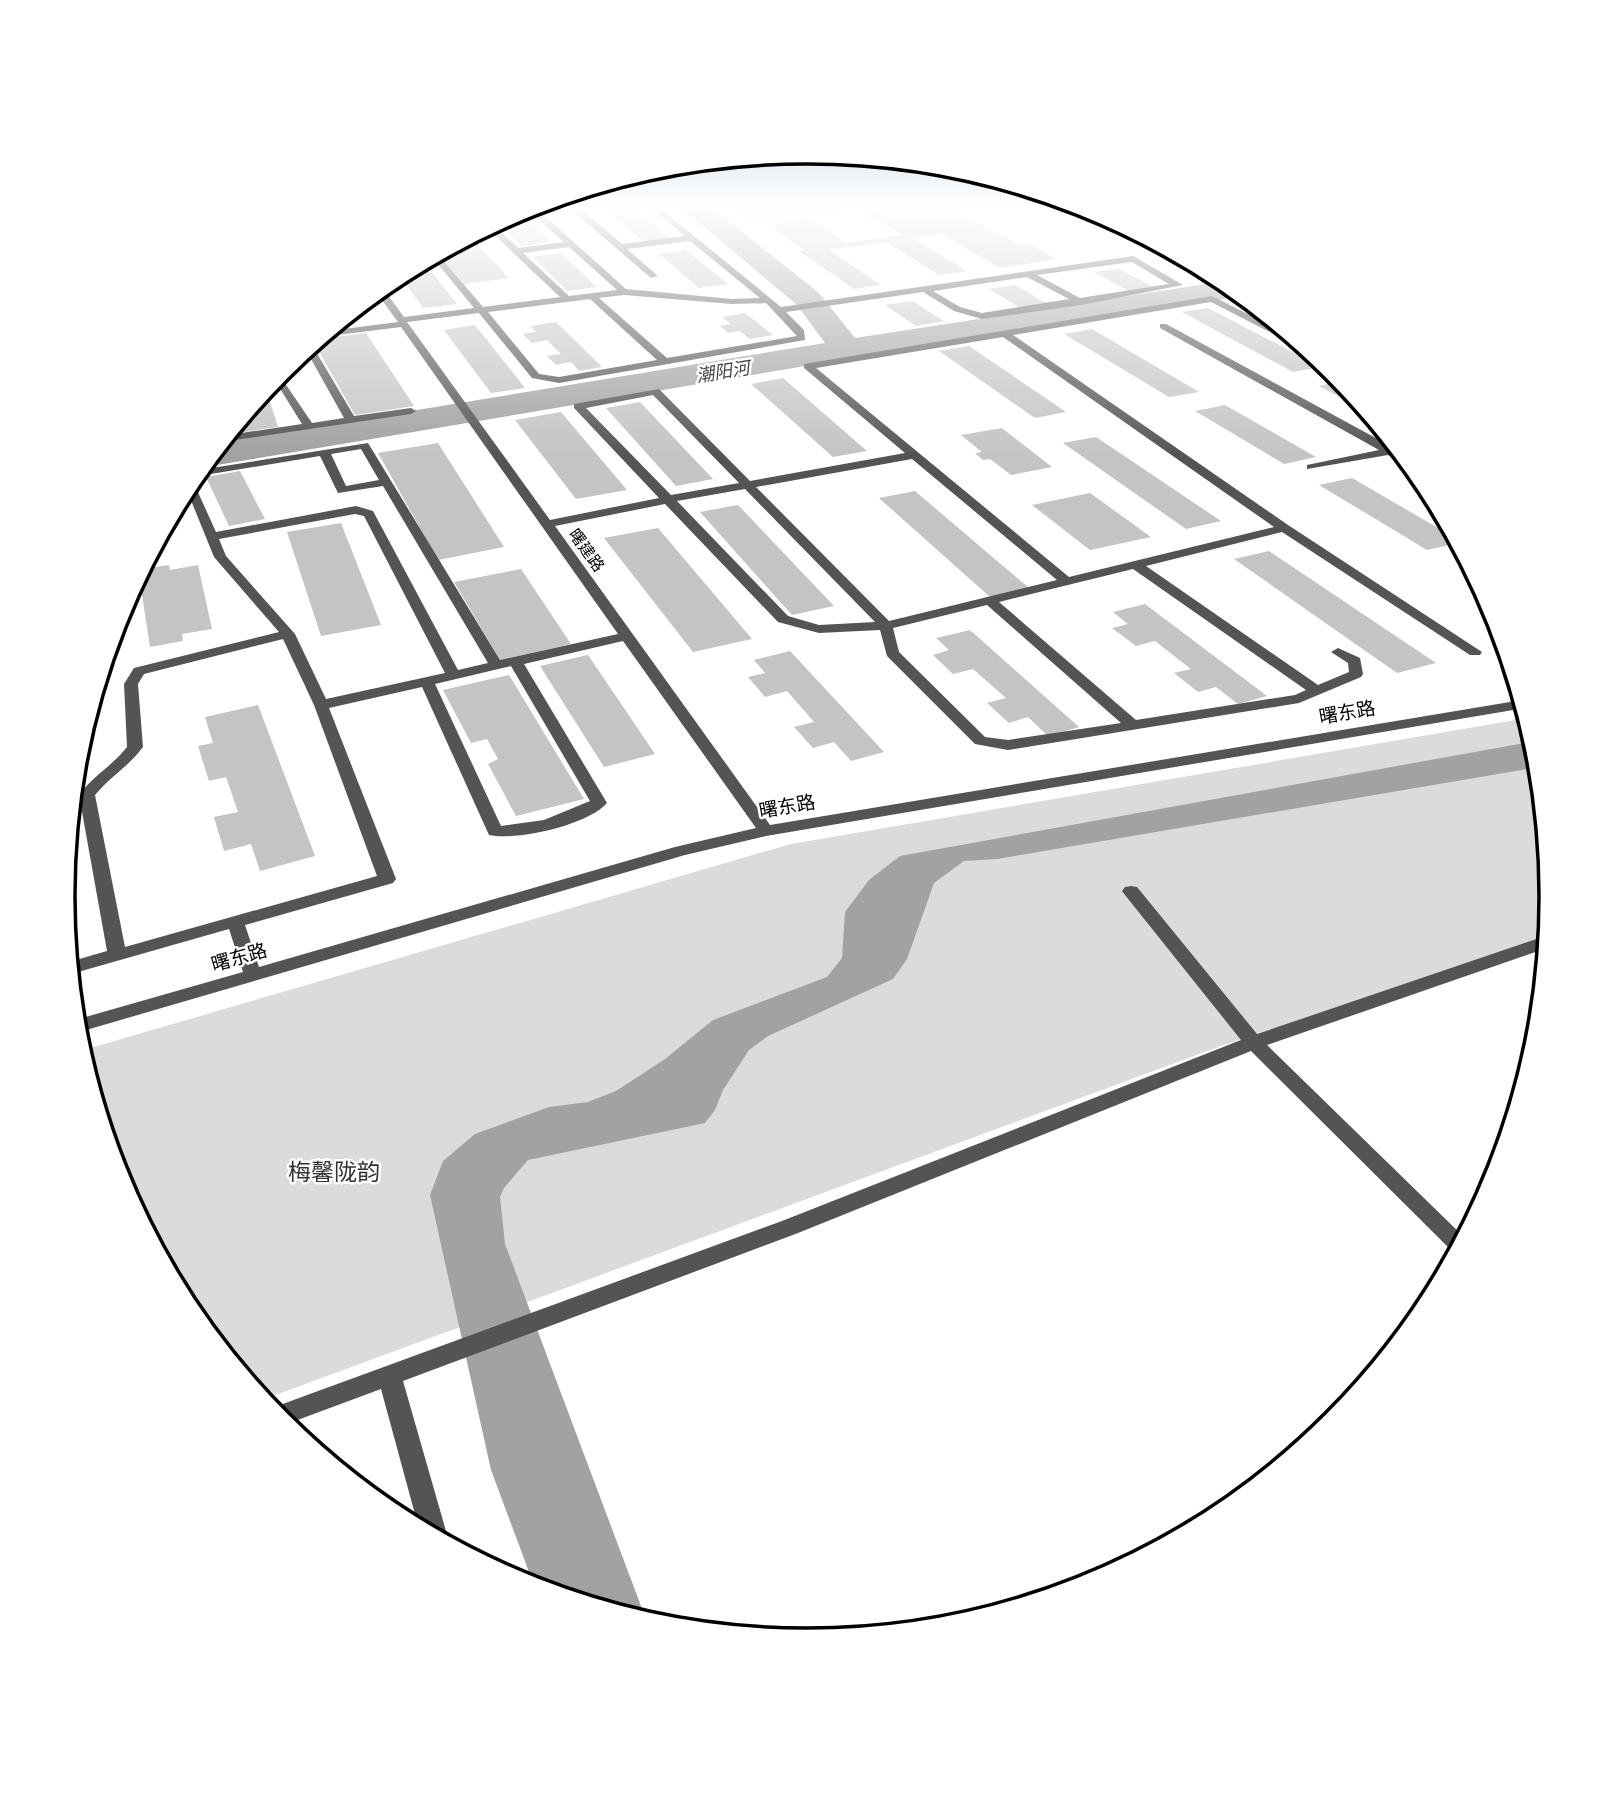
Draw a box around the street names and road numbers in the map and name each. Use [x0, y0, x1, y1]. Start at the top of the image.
street label: 曙建路 [564, 525, 609, 576]
street label: 曙东路 [1317, 695, 1377, 730]
street label: 曙东路 [757, 789, 817, 824]
street label: 曙东路 [208, 938, 270, 977]

